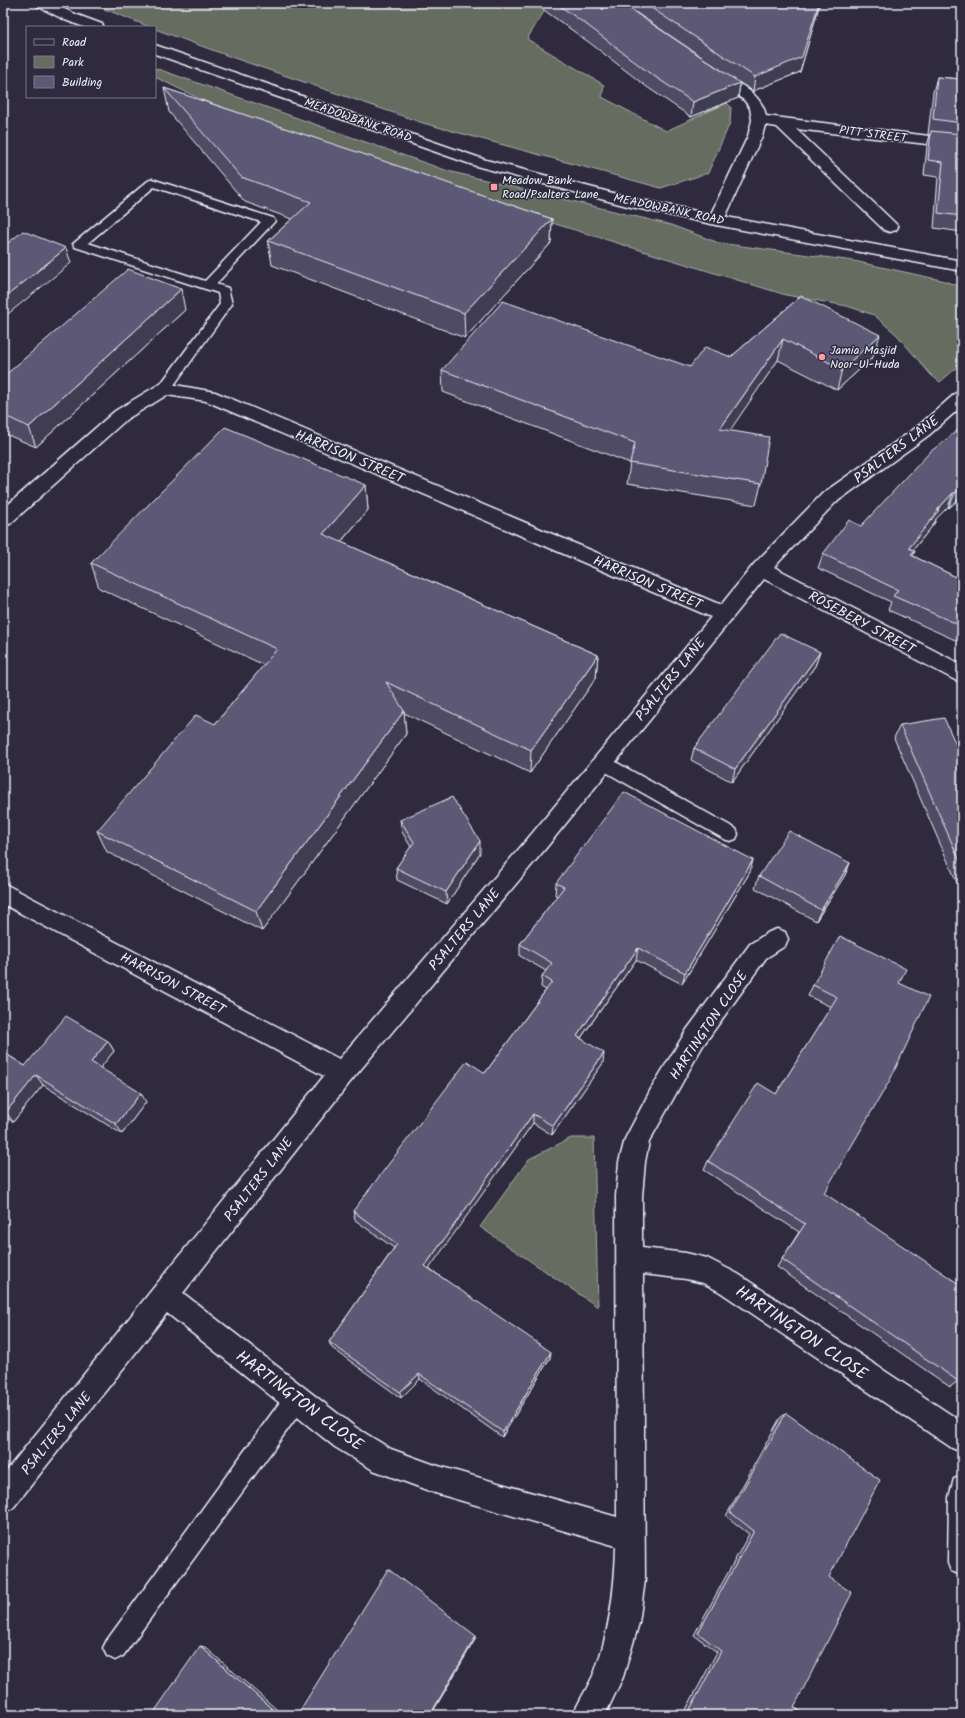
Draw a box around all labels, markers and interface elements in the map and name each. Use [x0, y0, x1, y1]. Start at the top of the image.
legend [26, 26, 156, 98]
text: Road [62, 33, 87, 52]
text: Park [62, 53, 84, 72]
text: Building [62, 73, 102, 92]
street label: MEADOWBANK ROAD [301, 93, 414, 148]
street label: PITT STREET [838, 121, 909, 148]
place label: Meadow Bank Road/Psalters Lane [502, 171, 599, 204]
marker: Meadow Bank Road/Psalters Lane [489, 182, 499, 192]
street label: MEADOWBANK ROAD [612, 188, 726, 231]
place label: Jamia Masjid Noor-Ul-Huda [830, 341, 900, 374]
marker: Jamia Masjid Noor-Ul-Huda [817, 352, 827, 362]
street label: PSALTERS LANE [849, 410, 945, 489]
street label: HARRISON STREET [292, 424, 409, 490]
street label: HARRISON STREET [590, 550, 707, 616]
street label: ROSEBERY STREET [804, 585, 920, 661]
street label: PSALTERS LANE [630, 632, 712, 726]
street label: PSALTERS LANE [424, 883, 506, 976]
street label: HARRISON STREET [116, 947, 231, 1022]
street label: HARTINGTON CLOSE [664, 966, 754, 1084]
street label: PSALTERS LANE [219, 1132, 299, 1227]
street label: HARTINGTON CLOSE [730, 1279, 874, 1388]
street label: HARTINGTON CLOSE [229, 1344, 370, 1459]
street label: PSALTERS LANE [16, 1386, 98, 1480]

